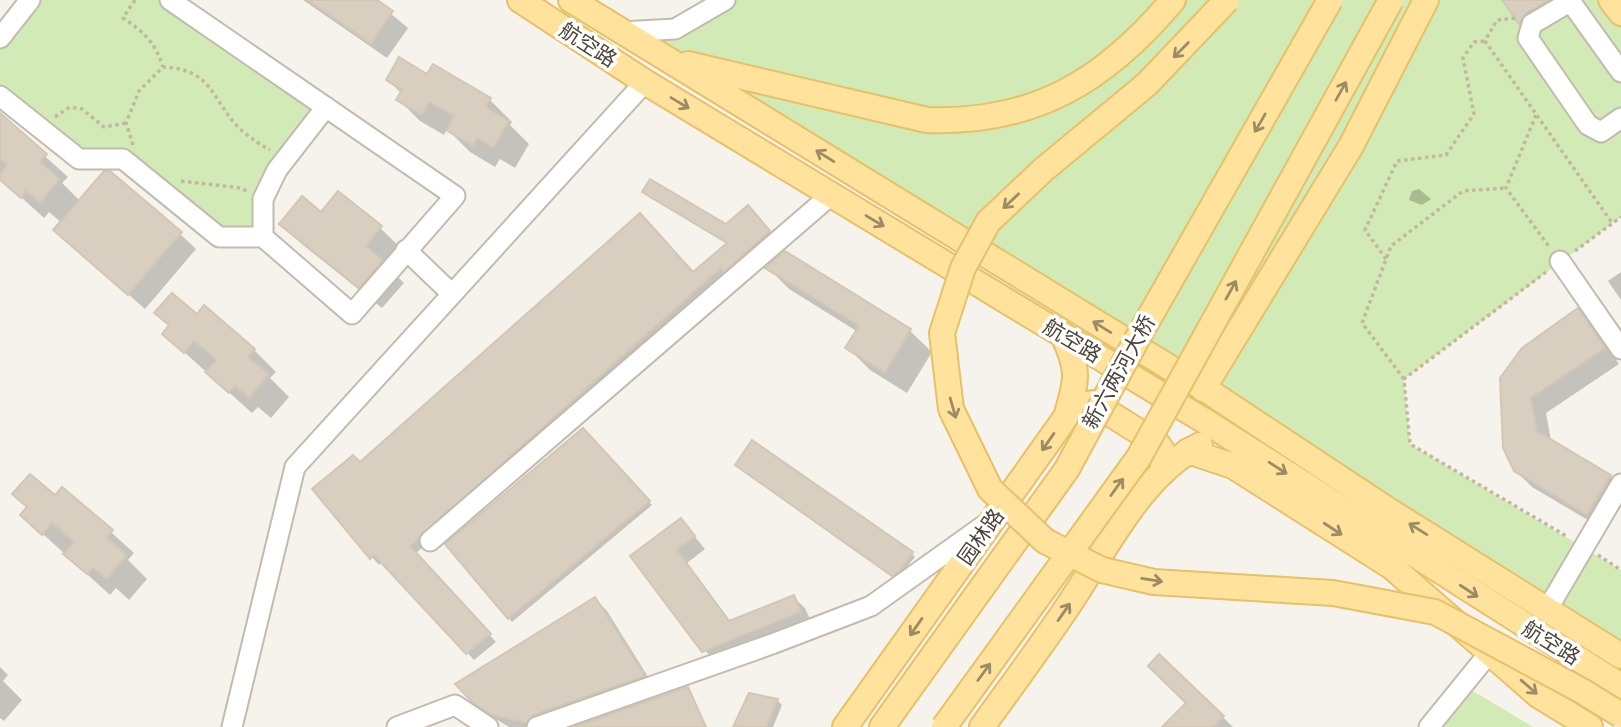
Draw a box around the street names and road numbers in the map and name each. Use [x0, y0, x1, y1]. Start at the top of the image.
street label: 航空路 [555, 18, 621, 72]
street label: 新六两河大桥 [1078, 311, 1160, 433]
street label: 航空路 [1039, 314, 1105, 368]
street label: 园林路 [953, 504, 1009, 570]
street label: 航空路 [1518, 616, 1584, 670]

